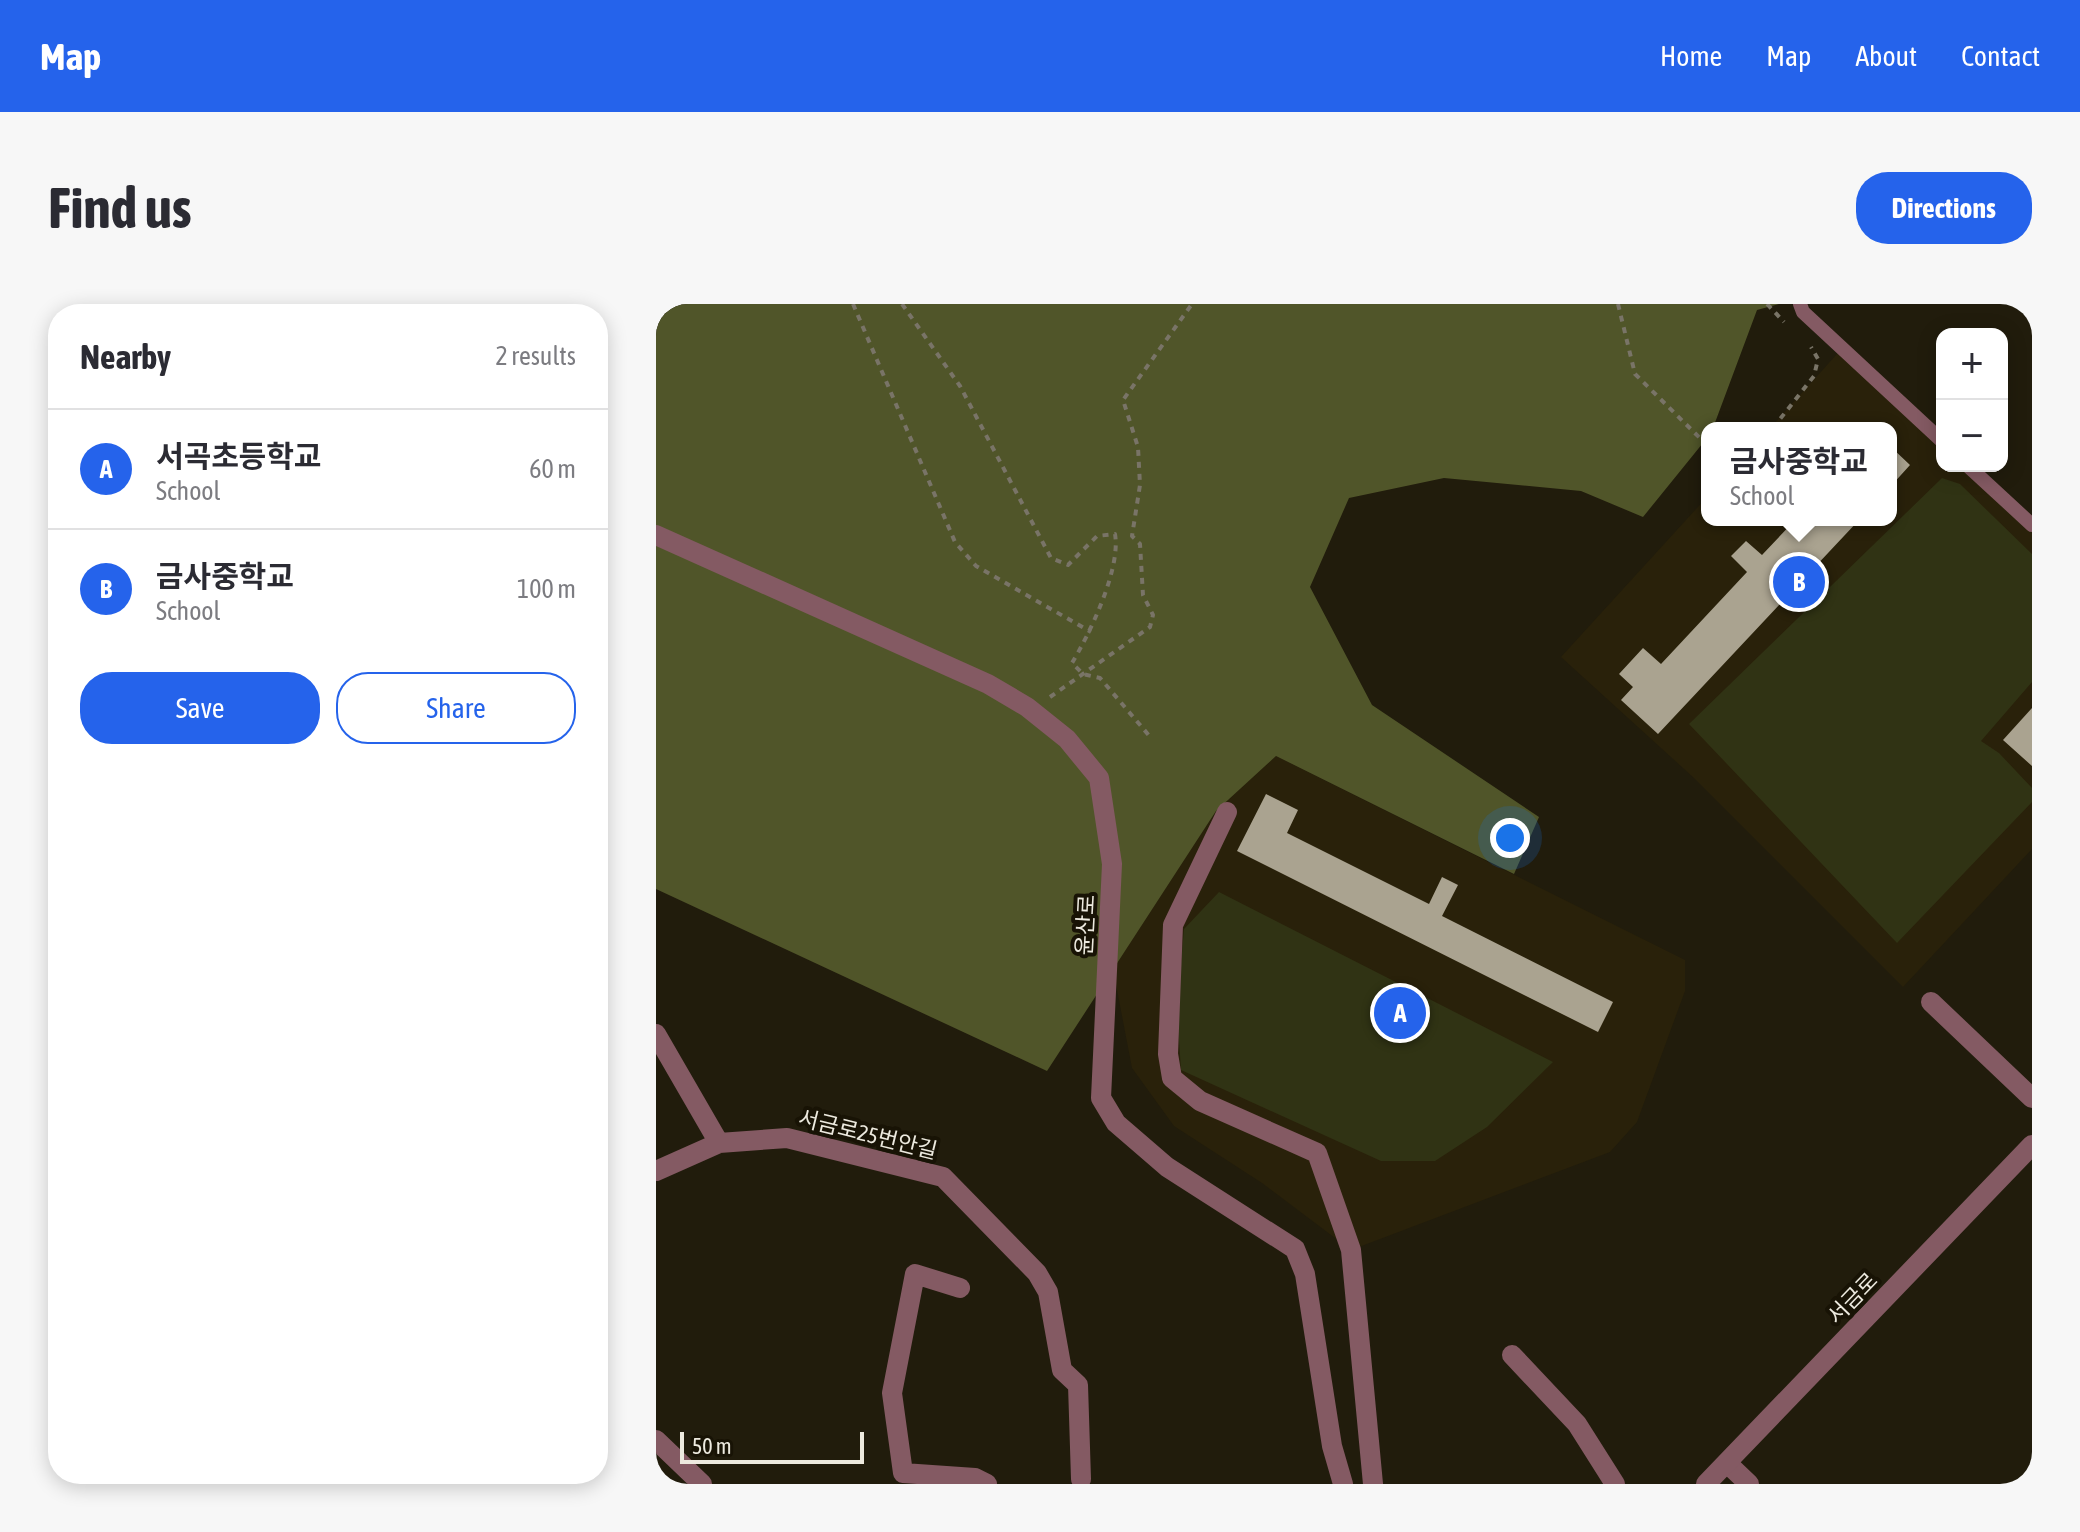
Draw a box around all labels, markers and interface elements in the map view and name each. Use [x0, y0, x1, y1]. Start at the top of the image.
text: Map [40, 35, 101, 78]
text: Home [1660, 40, 1722, 72]
text: Map [1766, 40, 1811, 72]
text: About [1855, 40, 1917, 72]
text: Contact [1961, 40, 2040, 72]
button: Directions [1856, 172, 2032, 244]
text: Find us [48, 176, 192, 240]
map controls [1936, 328, 2008, 472]
button: + [1936, 328, 2008, 400]
text: Nearby [80, 337, 171, 376]
text: 2 results [495, 341, 576, 371]
button: − [1936, 400, 2008, 472]
popup [1701, 422, 1897, 526]
text: 서곡초등학교 [156, 439, 322, 473]
text: 금사중학교 [1730, 444, 1868, 478]
text: A [100, 454, 112, 484]
text: 60 m [529, 454, 576, 484]
text: School [156, 476, 220, 506]
text: School [1730, 481, 1794, 511]
pin: B [1773, 552, 1825, 612]
text: 금사중학교 [156, 559, 294, 593]
text: B [100, 574, 112, 604]
text: 100 m [517, 574, 576, 604]
text: School [156, 596, 220, 626]
button: Save [80, 672, 320, 744]
button: Share [336, 672, 576, 744]
your location [1490, 818, 1530, 858]
street label: 윤산로 [1070, 894, 1100, 956]
pin: A [1374, 983, 1426, 1043]
street label: 서금로25번안길 [796, 1104, 940, 1164]
street label: 서금로 [1822, 1267, 1882, 1329]
scale bar [680, 1428, 864, 1464]
text: 50 m [692, 1433, 732, 1459]

